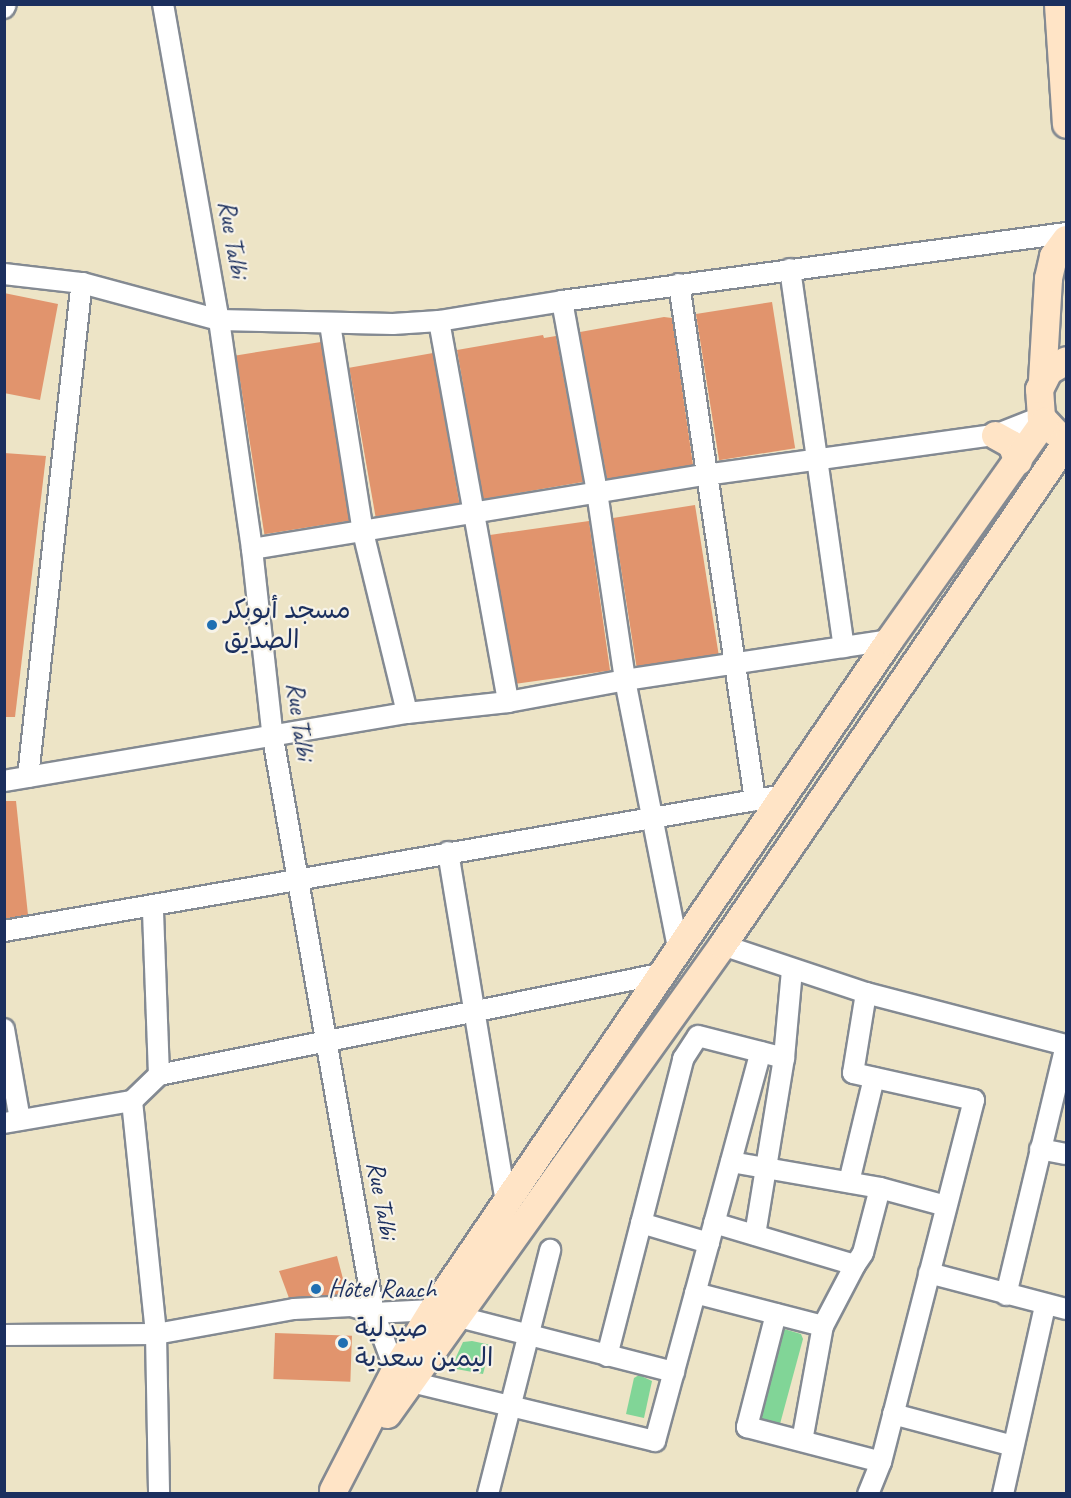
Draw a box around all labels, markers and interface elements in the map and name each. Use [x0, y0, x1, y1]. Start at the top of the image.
street label: Rue Talbi [211, 197, 255, 281]
place label: مسجد أبوبكر الصديق [224, 594, 351, 656]
marker: مسجد أبوبكر الصديق [205, 618, 219, 632]
street label: Rue Talbi [279, 680, 321, 762]
street label: Rue Talbi [360, 1158, 404, 1242]
place label: Hôtel Raach [328, 1273, 436, 1305]
marker: Hôtel Raach [309, 1282, 323, 1296]
place label: صيدلية اليمين سعدية [355, 1312, 493, 1374]
marker: صيدلية اليمين سعدية [336, 1336, 350, 1350]

